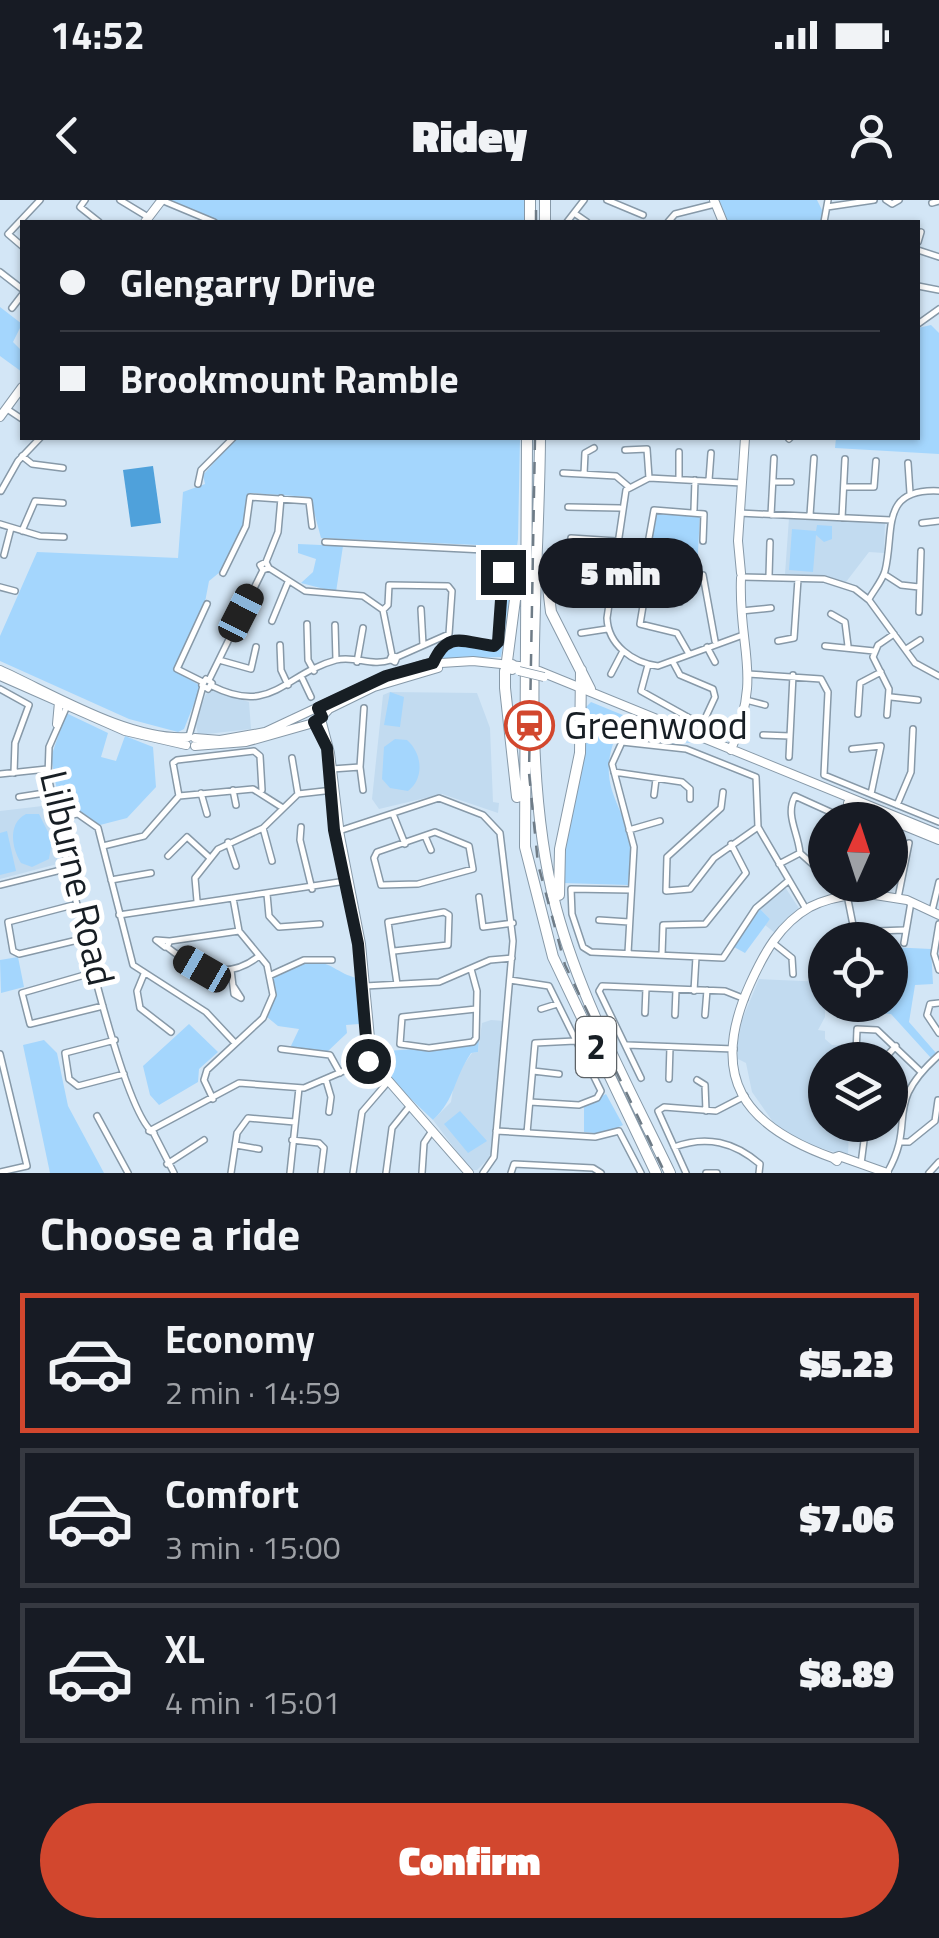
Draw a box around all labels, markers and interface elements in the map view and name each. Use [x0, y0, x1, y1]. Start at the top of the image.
text: 14:52 [50, 6, 145, 64]
text: Ridey [412, 101, 527, 169]
icon: back [40, 108, 95, 163]
icon: person [844, 108, 899, 163]
text: Glengarry Drive [120, 254, 375, 312]
text: Brookmount Ramble [120, 350, 459, 408]
callout: 5 min [538, 537, 703, 607]
text: 5 min [581, 549, 660, 597]
route end [481, 550, 526, 595]
car [214, 579, 268, 647]
place label: Greenwood [564, 696, 748, 754]
station icon: Greenwood [503, 700, 555, 752]
street label: Lilburne Road [25, 765, 131, 991]
north arrow [808, 802, 908, 902]
map controls [808, 802, 908, 1142]
button: locate [808, 922, 908, 1022]
car [169, 941, 235, 997]
road number: 2 [576, 1017, 616, 1077]
route start [346, 1039, 391, 1084]
button: layers [808, 1042, 908, 1142]
text: Choose a ride [40, 1199, 300, 1267]
text: Economy [165, 1310, 315, 1368]
icon: car [45, 1318, 135, 1408]
text: $5.23 [800, 1334, 894, 1392]
text: 2 min · 14:59 [165, 1368, 341, 1416]
text: Comfort [165, 1465, 299, 1523]
icon: car [45, 1473, 135, 1563]
text: $7.06 [800, 1489, 894, 1547]
text: 3 min · 15:00 [165, 1523, 341, 1571]
text: XL [165, 1620, 205, 1678]
icon: car [45, 1628, 135, 1718]
text: $8.89 [800, 1644, 894, 1702]
text: 4 min · 15:01 [165, 1678, 341, 1726]
button: Confirm [40, 1803, 899, 1918]

